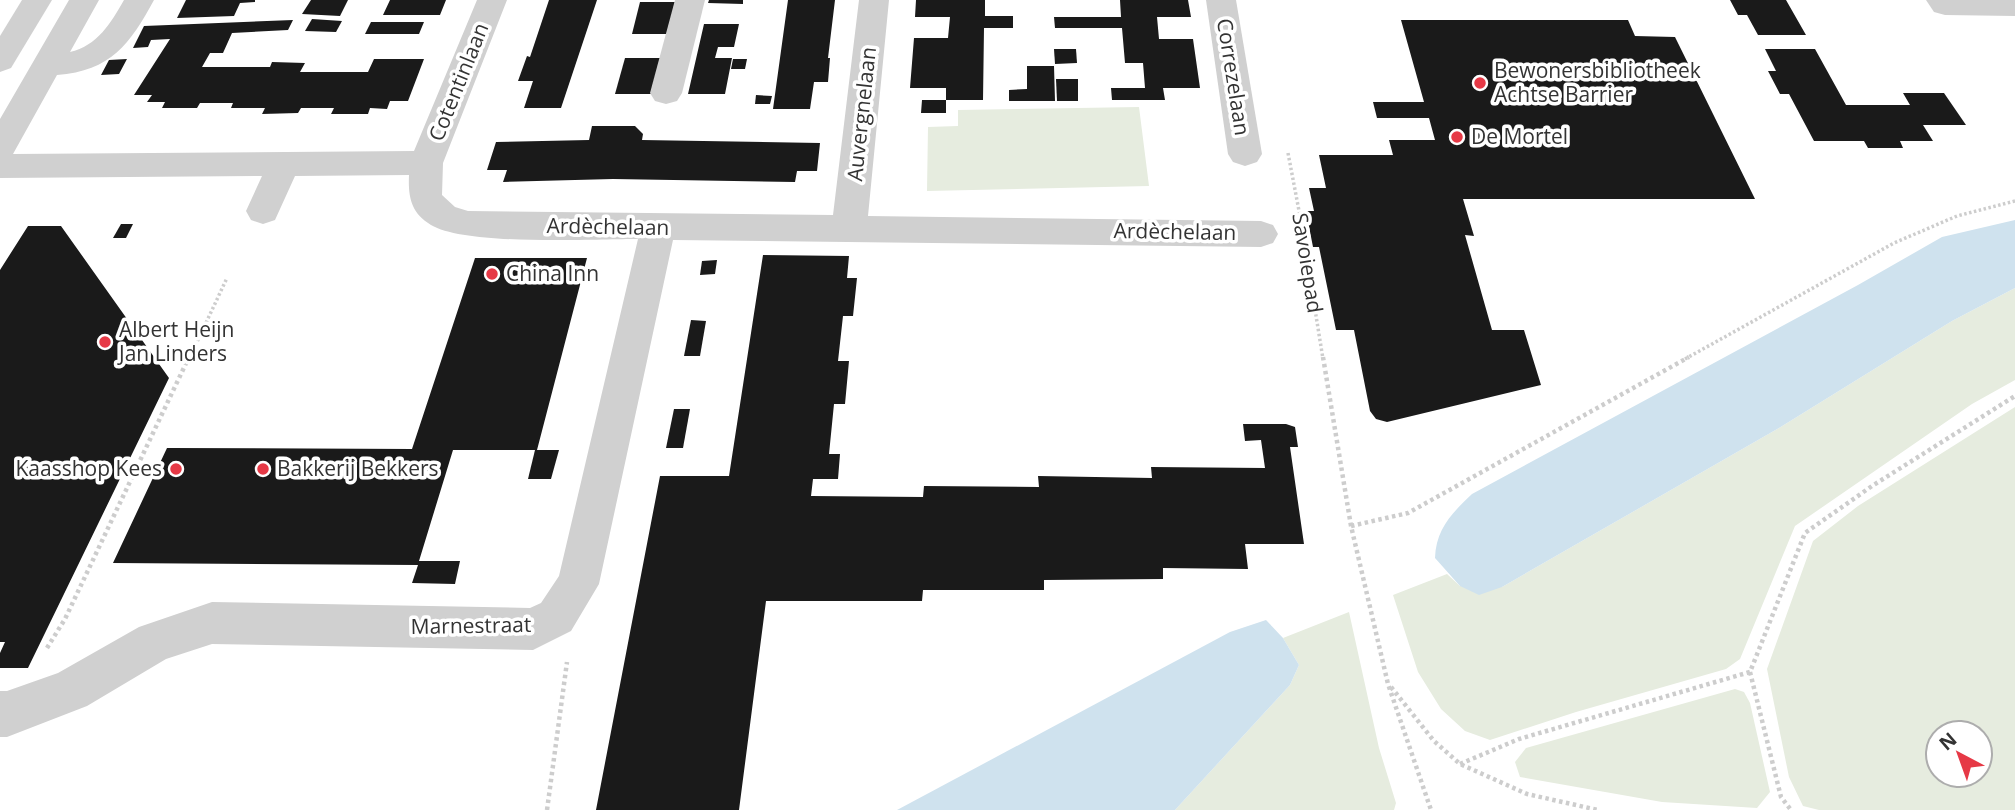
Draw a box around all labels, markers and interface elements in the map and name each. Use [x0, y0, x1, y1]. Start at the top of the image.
street label: Correzelaan [1211, 16, 1257, 137]
street label: Cotentinlaan [422, 18, 495, 145]
street label: Auvergnelaan [840, 45, 882, 182]
place label: Bewonersbibliotheek Achtse Barrier [1494, 56, 1701, 108]
marker: Bewonersbibliotheek Achtse Barrier [1472, 75, 1488, 91]
place label: De Mortel [1471, 122, 1568, 150]
marker: De Mortel [1449, 129, 1465, 145]
street label: Ardèchelaan [546, 211, 670, 241]
street label: Savoiepad [1286, 211, 1330, 315]
street label: Ardèchelaan [1113, 216, 1237, 246]
place label: China Inn [506, 259, 599, 287]
marker: China Inn [484, 266, 500, 282]
place label: Albert Heijn Jan Linders [117, 315, 235, 367]
marker: Albert Heijn Jan Linders [97, 334, 113, 350]
place label: Kaasshop Kees [16, 454, 162, 482]
place label: Bakkerij Bekkers [277, 454, 439, 482]
marker: Kaasshop Kees [168, 461, 184, 477]
marker: Bakkerij Bekkers [255, 461, 271, 477]
street label: Marnestraat [410, 610, 532, 640]
north arrow [1924, 719, 1994, 789]
text: N [1933, 726, 1962, 756]

